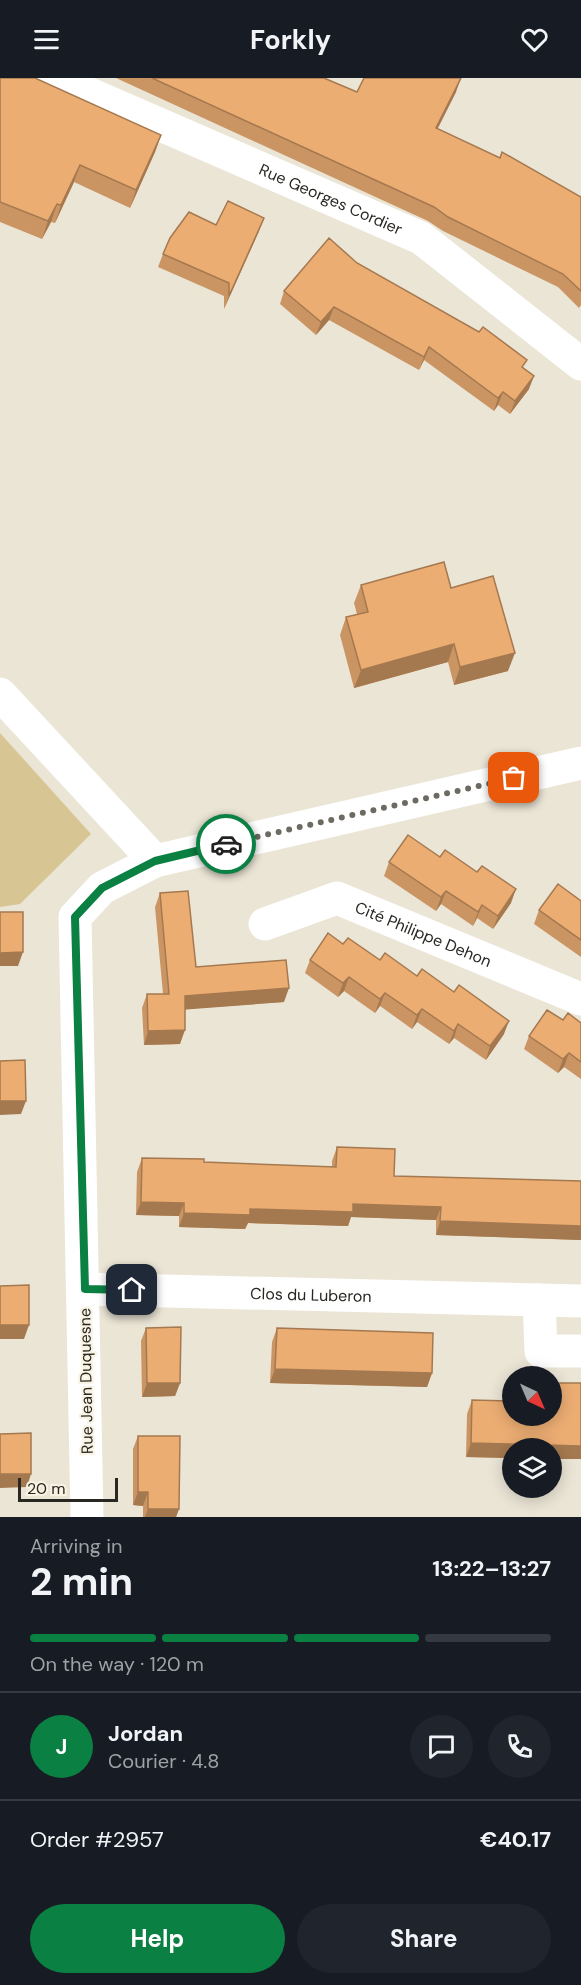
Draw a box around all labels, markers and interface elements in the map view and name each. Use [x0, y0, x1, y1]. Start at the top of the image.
text: Forkly [250, 22, 331, 57]
icon: menu [30, 23, 63, 56]
icon: heart [518, 23, 551, 56]
street label: Rue Georges Cordier [256, 158, 406, 239]
pin [488, 752, 539, 803]
icon: bag [497, 761, 530, 794]
courier [196, 814, 256, 874]
icon: car [210, 828, 243, 861]
street label: Cité Philippe Dehon [352, 896, 495, 971]
pin [106, 1264, 157, 1315]
icon: home [115, 1273, 148, 1306]
street label: Clos du Luberon [250, 1283, 372, 1306]
street label: Rue Jean Duquesne [74, 1308, 98, 1454]
north arrow [502, 1366, 562, 1426]
map controls [502, 1366, 562, 1498]
button: layers [502, 1438, 562, 1498]
scale bar [18, 1475, 118, 1502]
text: 20 m [27, 1478, 66, 1499]
text: Arriving in [30, 1533, 122, 1559]
text: 13:22–13:27 [432, 1554, 551, 1583]
text: 2 min [30, 1556, 133, 1607]
text: On the way · 120 m [30, 1651, 204, 1677]
button: chat [410, 1715, 473, 1778]
button: phone [488, 1715, 551, 1778]
text: Jordan [108, 1719, 183, 1748]
text: J [56, 1732, 67, 1761]
text: Courier · 4.8 [108, 1748, 219, 1774]
text: Order #2957 [30, 1825, 164, 1854]
text: €40.17 [480, 1825, 551, 1854]
button: Help [30, 1904, 285, 1973]
button: Share [297, 1904, 551, 1973]

